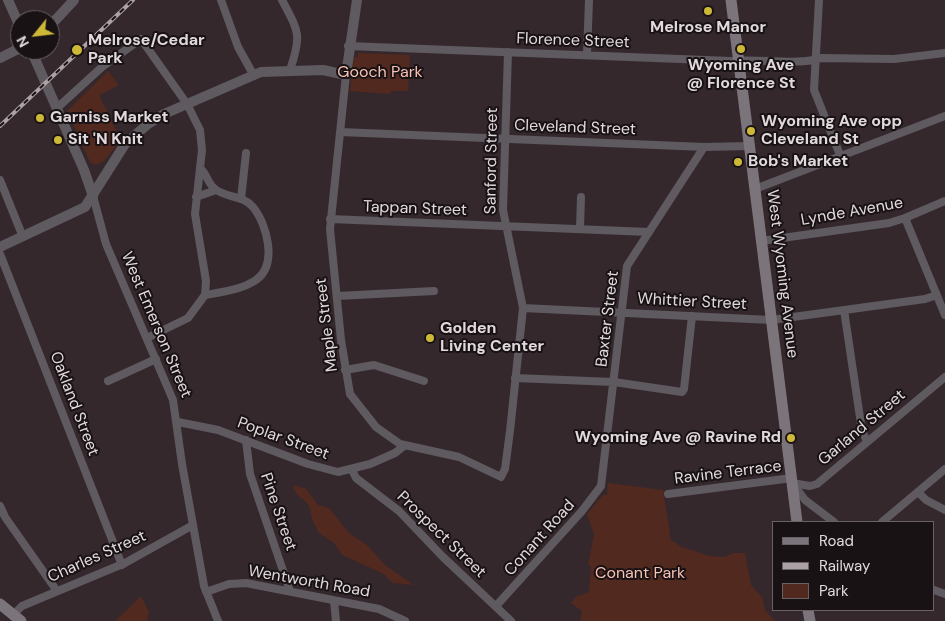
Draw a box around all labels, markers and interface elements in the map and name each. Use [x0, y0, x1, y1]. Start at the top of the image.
marker: Melrose Manor [702, 5, 714, 17]
north arrow [10, 10, 60, 60]
place label: Melrose Manor [650, 18, 766, 38]
street label: Florence Street [516, 29, 630, 53]
place label: Melrose/Cedar Park [88, 31, 205, 69]
text: N [12, 33, 33, 51]
marker: Melrose/Cedar Park [70, 43, 84, 57]
marker: Wyoming Ave @ Florence St [735, 43, 747, 55]
place label: Wyoming Ave @ Florence St [686, 56, 796, 94]
park label: Gooch Park [337, 63, 423, 83]
street label: Sanford Street [481, 107, 503, 215]
place label: Garniss Market [50, 108, 169, 128]
marker: Garniss Market [34, 112, 46, 124]
place label: Wyoming Ave opp Cleveland St [761, 112, 902, 150]
street label: Cleveland Street [514, 116, 636, 140]
marker: Wyoming Ave opp Cleveland St [745, 125, 757, 137]
place label: Sit 'N Knit [68, 130, 143, 150]
marker: Sit 'N Knit [52, 134, 64, 146]
place label: Bob's Market [748, 152, 848, 172]
marker: Bob's Market [732, 156, 744, 168]
street label: West Wyoming Avenue [762, 189, 802, 359]
street label: Lynde Avenue [799, 194, 905, 230]
street label: Tappan Street [363, 198, 467, 220]
street label: West Emerson Street [117, 249, 195, 401]
street label: Baxter Street [593, 270, 623, 368]
street label: Maple Street [312, 277, 342, 373]
street label: Whittier Street [637, 290, 747, 314]
place label: Golden Living Center [440, 319, 544, 357]
marker: Golden Living Center [424, 332, 436, 344]
street label: Oakland Street [45, 349, 103, 459]
street label: Garland Street [815, 386, 909, 470]
street label: Poplar Street [235, 414, 331, 464]
place label: Wyoming Ave @ Ravine Rd [575, 428, 781, 448]
marker: Wyoming Ave @ Ravine Rd [785, 432, 797, 444]
street label: Ravine Terrace [673, 457, 783, 489]
street label: Pine Street [256, 471, 300, 553]
street label: Prospect Street [392, 488, 490, 582]
street label: Conant Road [501, 496, 579, 580]
legend [772, 521, 935, 611]
street label: Charles Street [45, 527, 149, 587]
text: Road [819, 531, 854, 551]
text: Railway [819, 556, 870, 576]
street label: Wentworth Road [247, 562, 371, 602]
park label: Conant Park [595, 564, 685, 584]
text: Park [819, 581, 849, 601]

